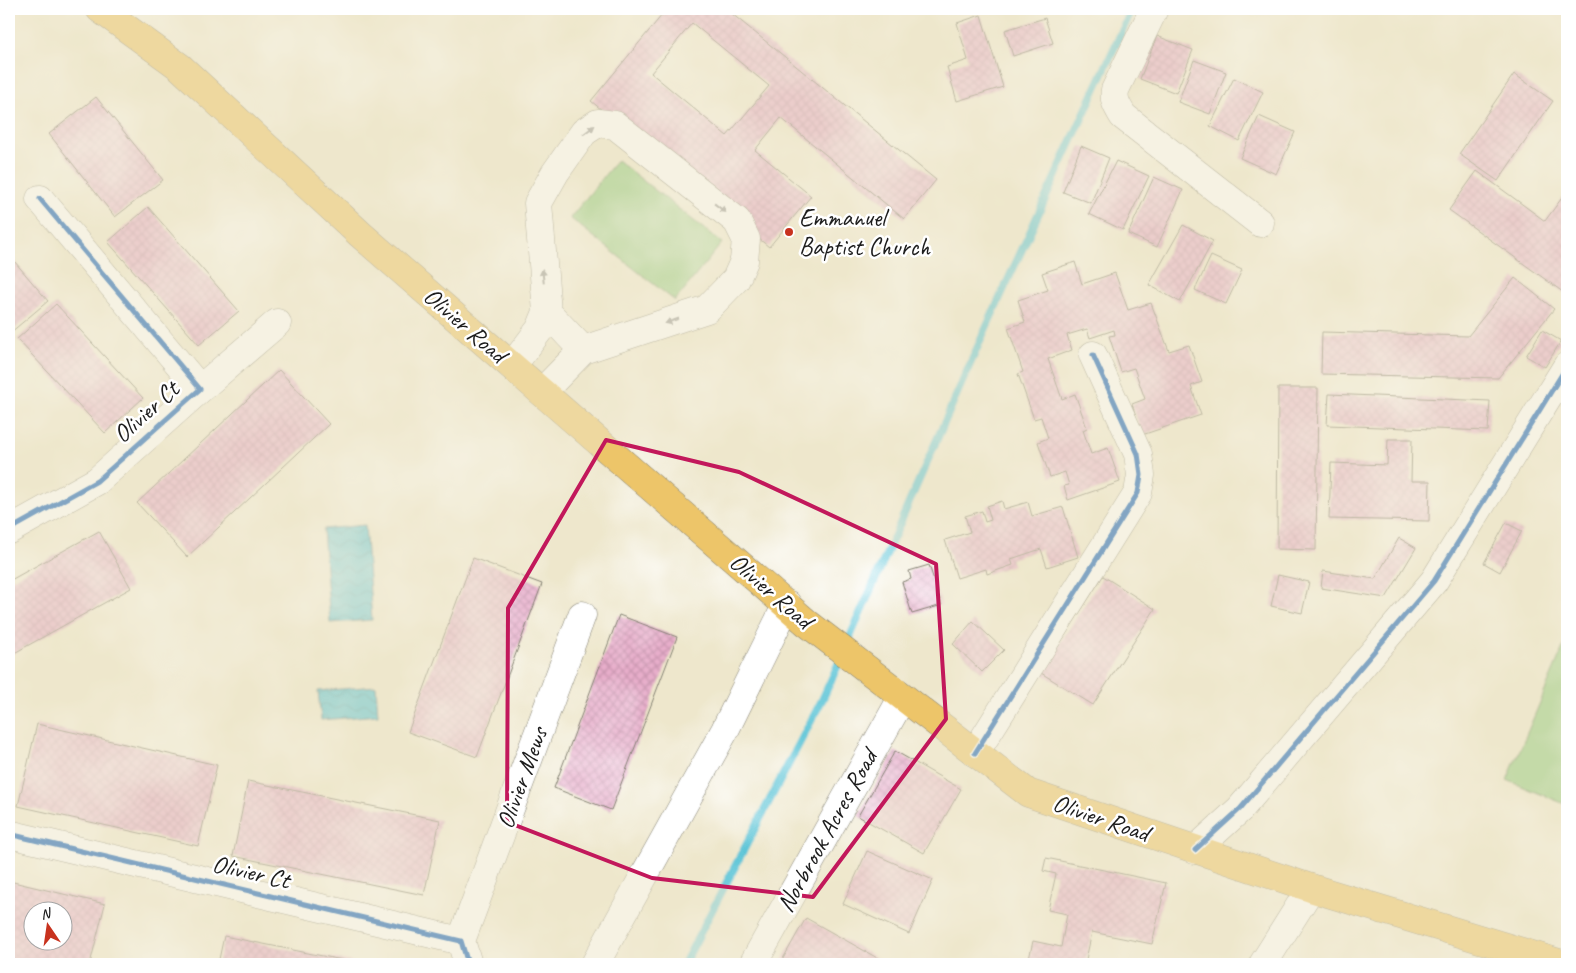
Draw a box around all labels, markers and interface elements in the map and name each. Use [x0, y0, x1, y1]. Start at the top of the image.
one-way arrow [582, 125, 596, 135]
one-way arrow [713, 202, 726, 213]
place label: Emmanuel Baptist Church [799, 202, 931, 263]
marker: Emmanuel Baptist Church [783, 226, 795, 238]
one-way arrow [539, 267, 547, 283]
street label: Olivier Road [417, 280, 516, 373]
one-way arrow [664, 317, 679, 325]
street label: Olivier Ct [106, 372, 188, 450]
street label: Olivier Road [723, 546, 822, 639]
street label: Olivier Mews [489, 721, 556, 833]
street label: Norbrook Acres Road [769, 741, 887, 918]
street label: Olivier Road [1049, 787, 1157, 851]
street label: Olivier Ct [209, 848, 295, 897]
north arrow [22, 900, 72, 950]
text: N [39, 904, 54, 923]

